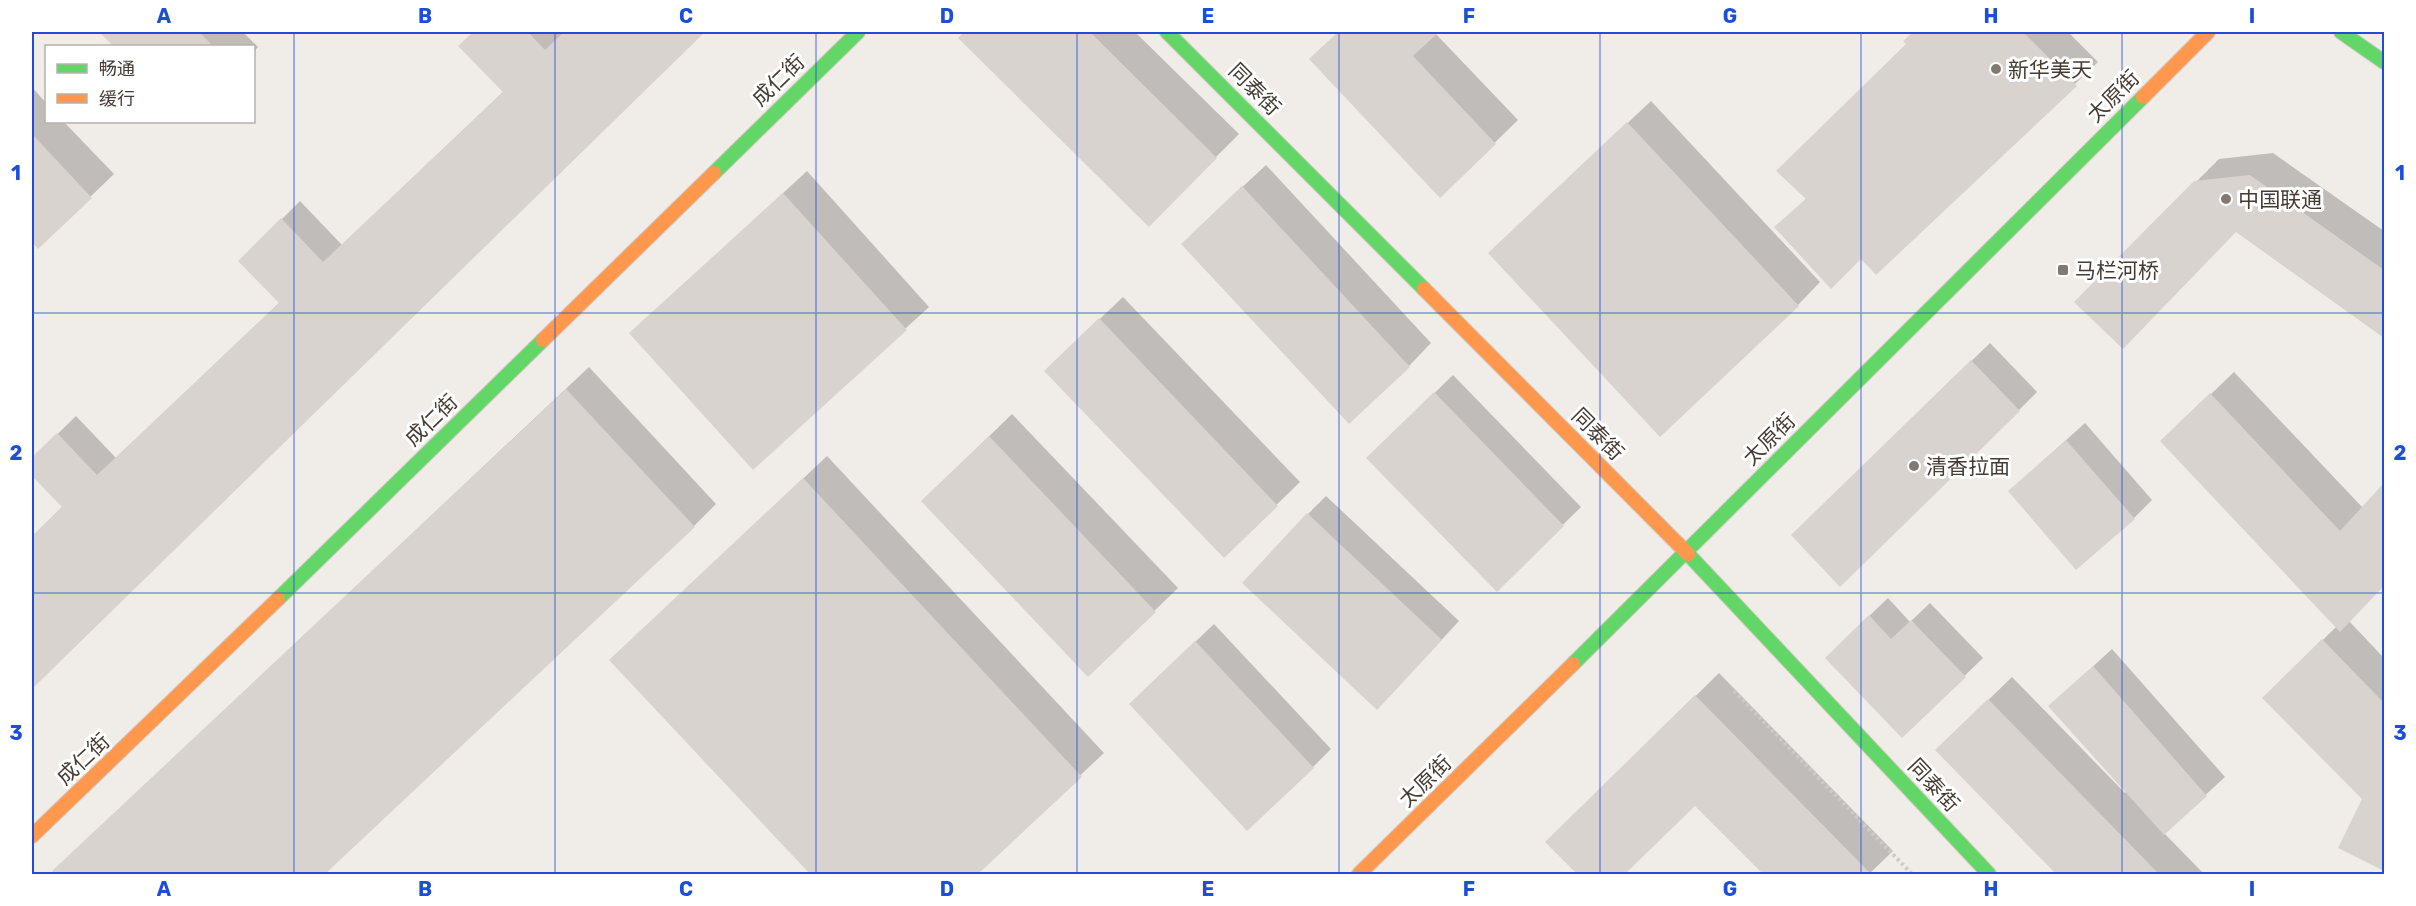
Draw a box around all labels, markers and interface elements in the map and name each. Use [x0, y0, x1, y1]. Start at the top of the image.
text: A [157, 4, 172, 28]
text: B [418, 4, 432, 28]
text: C [679, 4, 693, 28]
text: D [940, 4, 954, 28]
text: E [1202, 4, 1214, 28]
text: F [1463, 4, 1475, 28]
text: G [1723, 4, 1737, 28]
text: H [1984, 4, 1998, 28]
text: I [2249, 4, 2255, 28]
legend [45, 45, 255, 123]
street label: 成仁街 [747, 49, 809, 111]
place label: 新华美天 [2008, 57, 2092, 82]
text: 畅通 [99, 58, 135, 80]
street label: 同泰街 [1224, 58, 1286, 120]
marker: 新华美天 [1989, 62, 2003, 76]
street label: 太原街 [2082, 65, 2144, 127]
text: 缓行 [99, 88, 135, 110]
text: 1 [11, 161, 21, 185]
text: 1 [2395, 161, 2405, 185]
place label: 中国联通 [2238, 187, 2322, 212]
marker: 中国联通 [2219, 192, 2233, 206]
place label: 马栏河桥 [2075, 258, 2159, 283]
marker: 马栏河桥 [2056, 263, 2070, 277]
street label: 成仁街 [400, 389, 462, 451]
street label: 同泰街 [1567, 403, 1629, 465]
street label: 太原街 [1738, 408, 1800, 470]
text: 2 [10, 441, 23, 465]
text: 2 [2394, 441, 2407, 465]
place label: 清香拉面 [1926, 454, 2010, 479]
marker: 清香拉面 [1907, 459, 1921, 473]
text: 3 [9, 721, 23, 745]
text: 3 [2393, 721, 2407, 745]
street label: 成仁街 [51, 728, 115, 790]
street label: 太原街 [1394, 750, 1456, 812]
street label: 同泰街 [1903, 753, 1965, 817]
text: A [157, 877, 172, 901]
text: B [418, 877, 432, 901]
text: C [679, 877, 693, 901]
text: D [940, 877, 954, 901]
text: E [1202, 877, 1214, 901]
text: F [1463, 877, 1475, 901]
text: G [1723, 877, 1737, 901]
text: H [1984, 877, 1998, 901]
text: I [2249, 877, 2255, 901]

